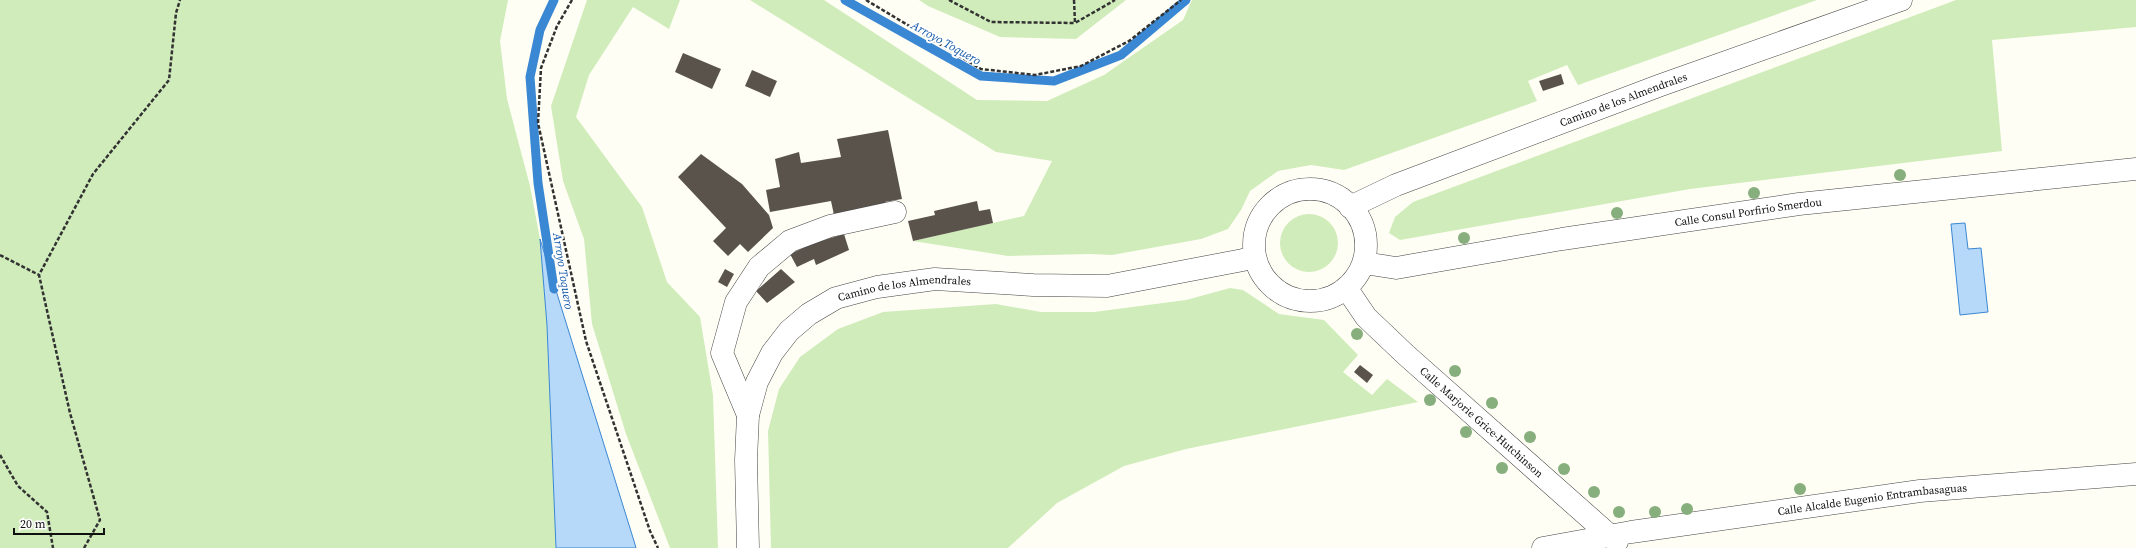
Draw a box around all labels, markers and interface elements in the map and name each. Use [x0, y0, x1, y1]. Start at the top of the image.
water label: Arroyo Toquero [907, 17, 984, 69]
street label: Camino de los Almendrales [1558, 69, 1689, 130]
street label: Calle Consul Porfirio Smerdou [1673, 194, 1823, 230]
water label: Arroyo Toquero [549, 231, 577, 311]
street label: Camino de los Almendrales [836, 271, 972, 305]
street label: Calle Marjorie Grice-Hutchinson [1417, 363, 1547, 481]
street label: Calle Alcalde Eugenio Entrambasaguas [1777, 480, 1968, 519]
scale bar [14, 510, 104, 536]
text: 20 m [20, 516, 46, 532]

